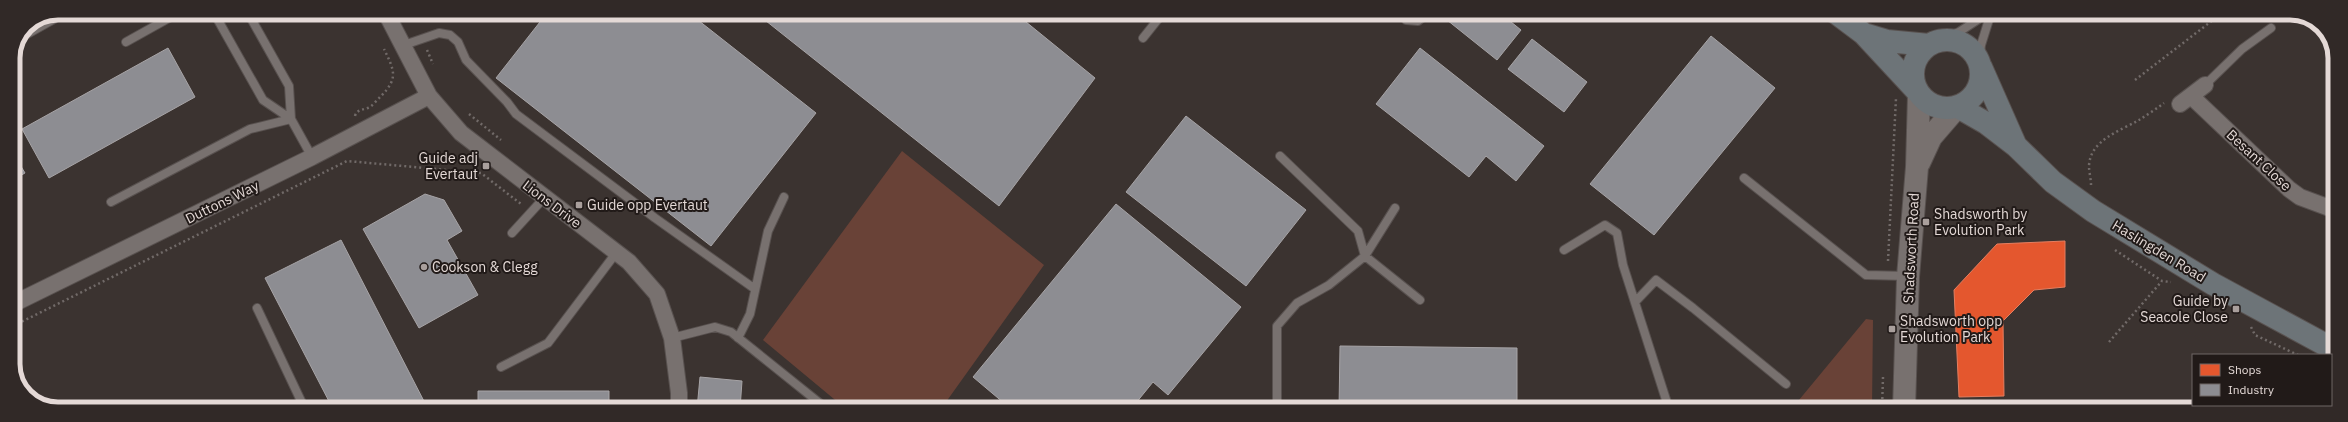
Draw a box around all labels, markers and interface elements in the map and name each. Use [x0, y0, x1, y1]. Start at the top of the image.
street label: Besant Close [2223, 125, 2295, 195]
place label: Guide adj Evertaut [419, 149, 478, 183]
marker: Guide adj Evertaut [481, 161, 491, 171]
street label: Duttons Way [182, 176, 262, 228]
street label: Lions Drive [519, 176, 585, 232]
street label: Shadsworth Road [1899, 192, 1923, 304]
place label: Guide opp Evertaut [587, 196, 708, 214]
marker: Guide opp Evertaut [574, 200, 584, 210]
place label: Shadsworth by Evolution Park [1934, 205, 2027, 239]
street label: Haslingden Road [2109, 216, 2209, 286]
marker: Shadsworth by Evolution Park [1921, 217, 1931, 227]
place label: Cookson & Clegg [432, 258, 538, 276]
marker: Cookson & Clegg [419, 262, 429, 272]
place label: Guide by Seacole Close [2140, 292, 2228, 326]
marker: Guide by Seacole Close [2231, 304, 2241, 314]
place label: Shadsworth opp Evolution Park [1900, 312, 2002, 346]
marker: Shadsworth opp Evolution Park [1887, 324, 1897, 334]
legend [2192, 354, 2332, 406]
text: Shops [2228, 362, 2261, 377]
text: Industry [2228, 382, 2274, 397]

